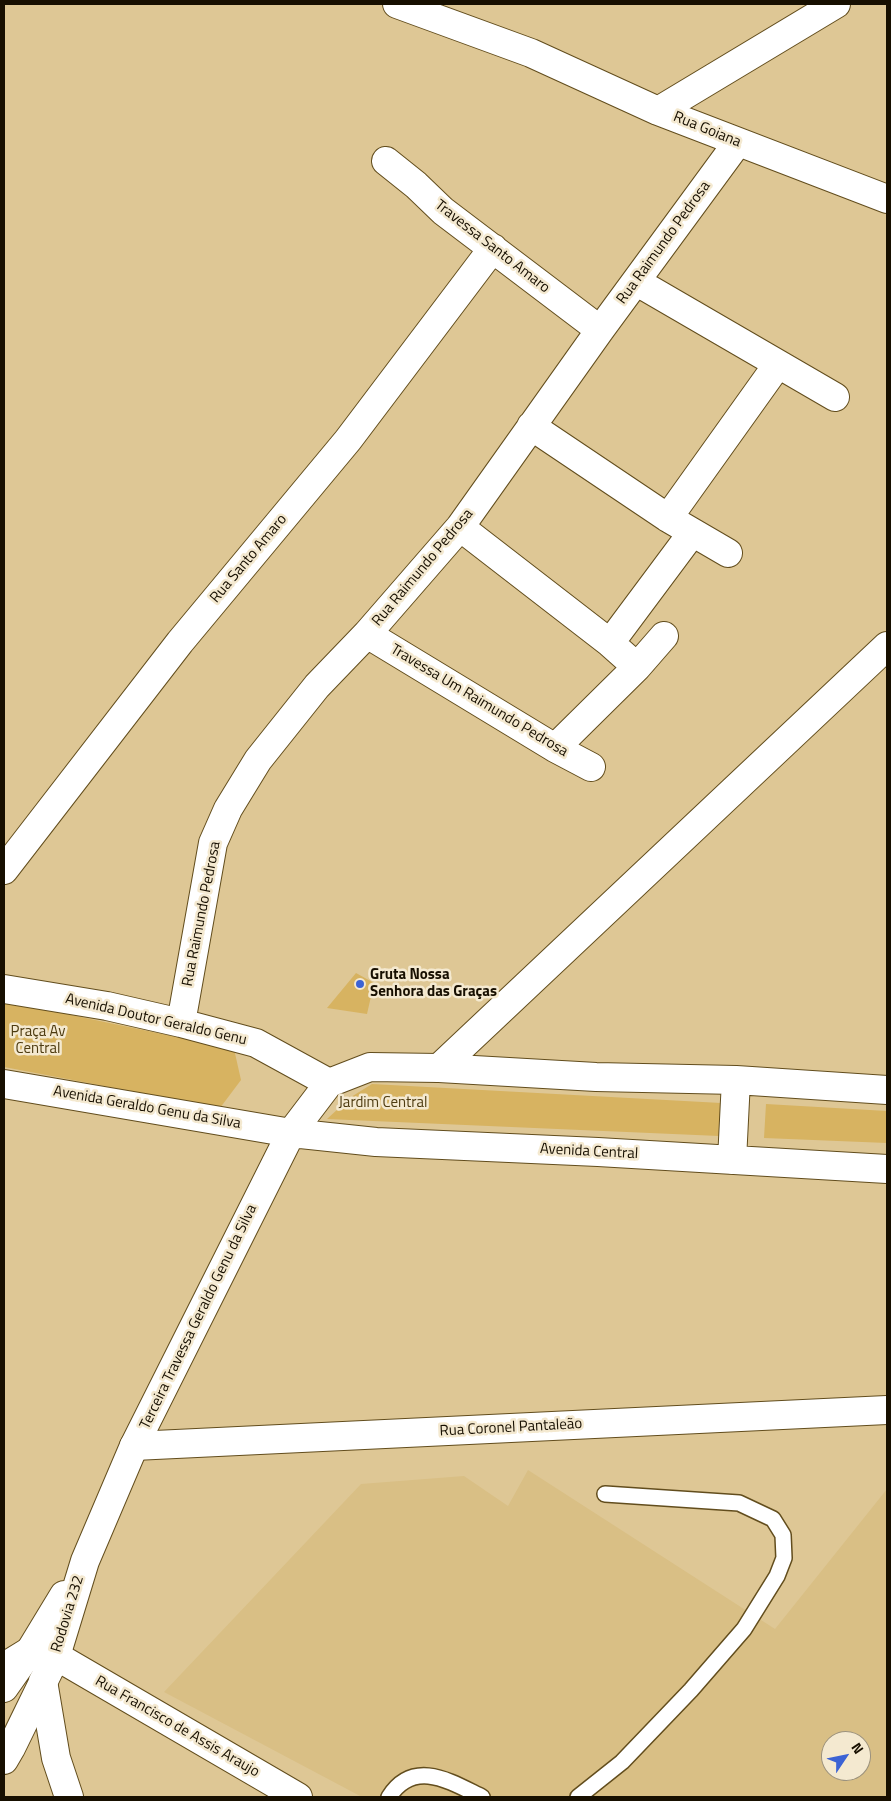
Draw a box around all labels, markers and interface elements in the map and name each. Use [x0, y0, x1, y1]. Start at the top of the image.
street label: Rua Goiana [670, 108, 744, 152]
street label: Rua Raimundo Pedrosa [613, 178, 715, 308]
street label: Travessa Santo Amaro [431, 197, 553, 297]
street label: Rua Raimundo Pedrosa [369, 506, 477, 630]
street label: Rua Santo Amaro [207, 511, 291, 607]
street label: Travessa Um Raimundo Pedrosa [387, 641, 571, 761]
street label: Rua Raimundo Pedrosa [179, 840, 225, 988]
place label: Gruta Nossa Senhora das Graças [370, 966, 497, 1001]
marker: Gruta Nossa Senhora das Graças [354, 978, 366, 990]
street label: Avenida Doutor Geraldo Genu [64, 990, 248, 1050]
park label: Praça Av Central [11, 1023, 65, 1058]
street label: Avenida Geraldo Genu da Silva [52, 1083, 242, 1133]
park label: Jardim Central [339, 1094, 427, 1112]
street label: Avenida Central [539, 1140, 639, 1164]
street label: Terceira Travessa Geraldo Genu da Silva [137, 1202, 261, 1432]
street label: Rua Coronel Pantaleão [439, 1415, 583, 1441]
street label: Rodovia 232 [48, 1573, 88, 1655]
street label: Rua Francisco de Assis Araujo [92, 1672, 262, 1782]
north arrow [821, 1731, 871, 1781]
text: N [847, 1738, 869, 1758]

